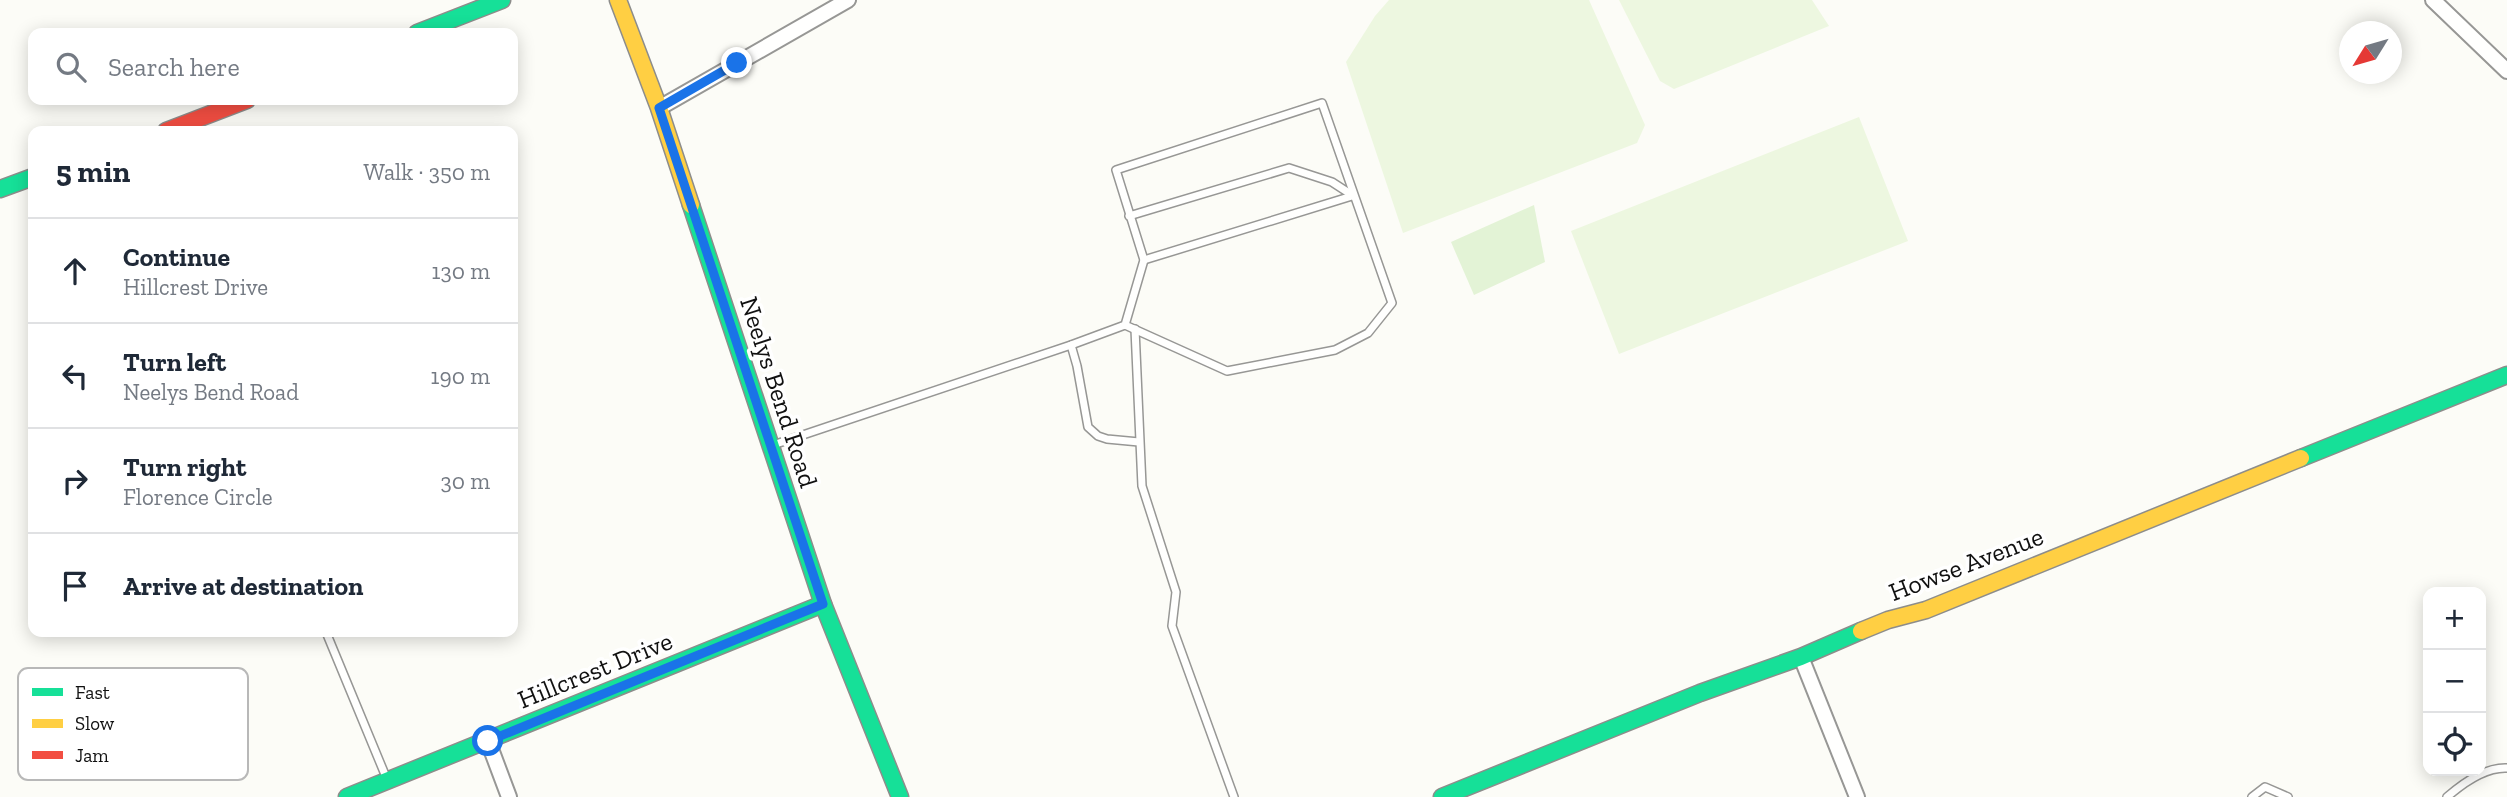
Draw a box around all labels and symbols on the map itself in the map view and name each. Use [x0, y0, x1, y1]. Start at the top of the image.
north arrow [2339, 21, 2402, 84]
route end [721, 47, 752, 78]
street label: Neelys Bend Road [733, 293, 825, 491]
street label: Howse Avenue [1884, 520, 2048, 608]
street label: Hillcrest Drive [513, 624, 677, 716]
legend [18, 668, 248, 780]
text: Fast [75, 681, 110, 704]
text: Slow [75, 712, 115, 735]
route start [472, 725, 503, 756]
text: Jam [75, 744, 109, 767]

